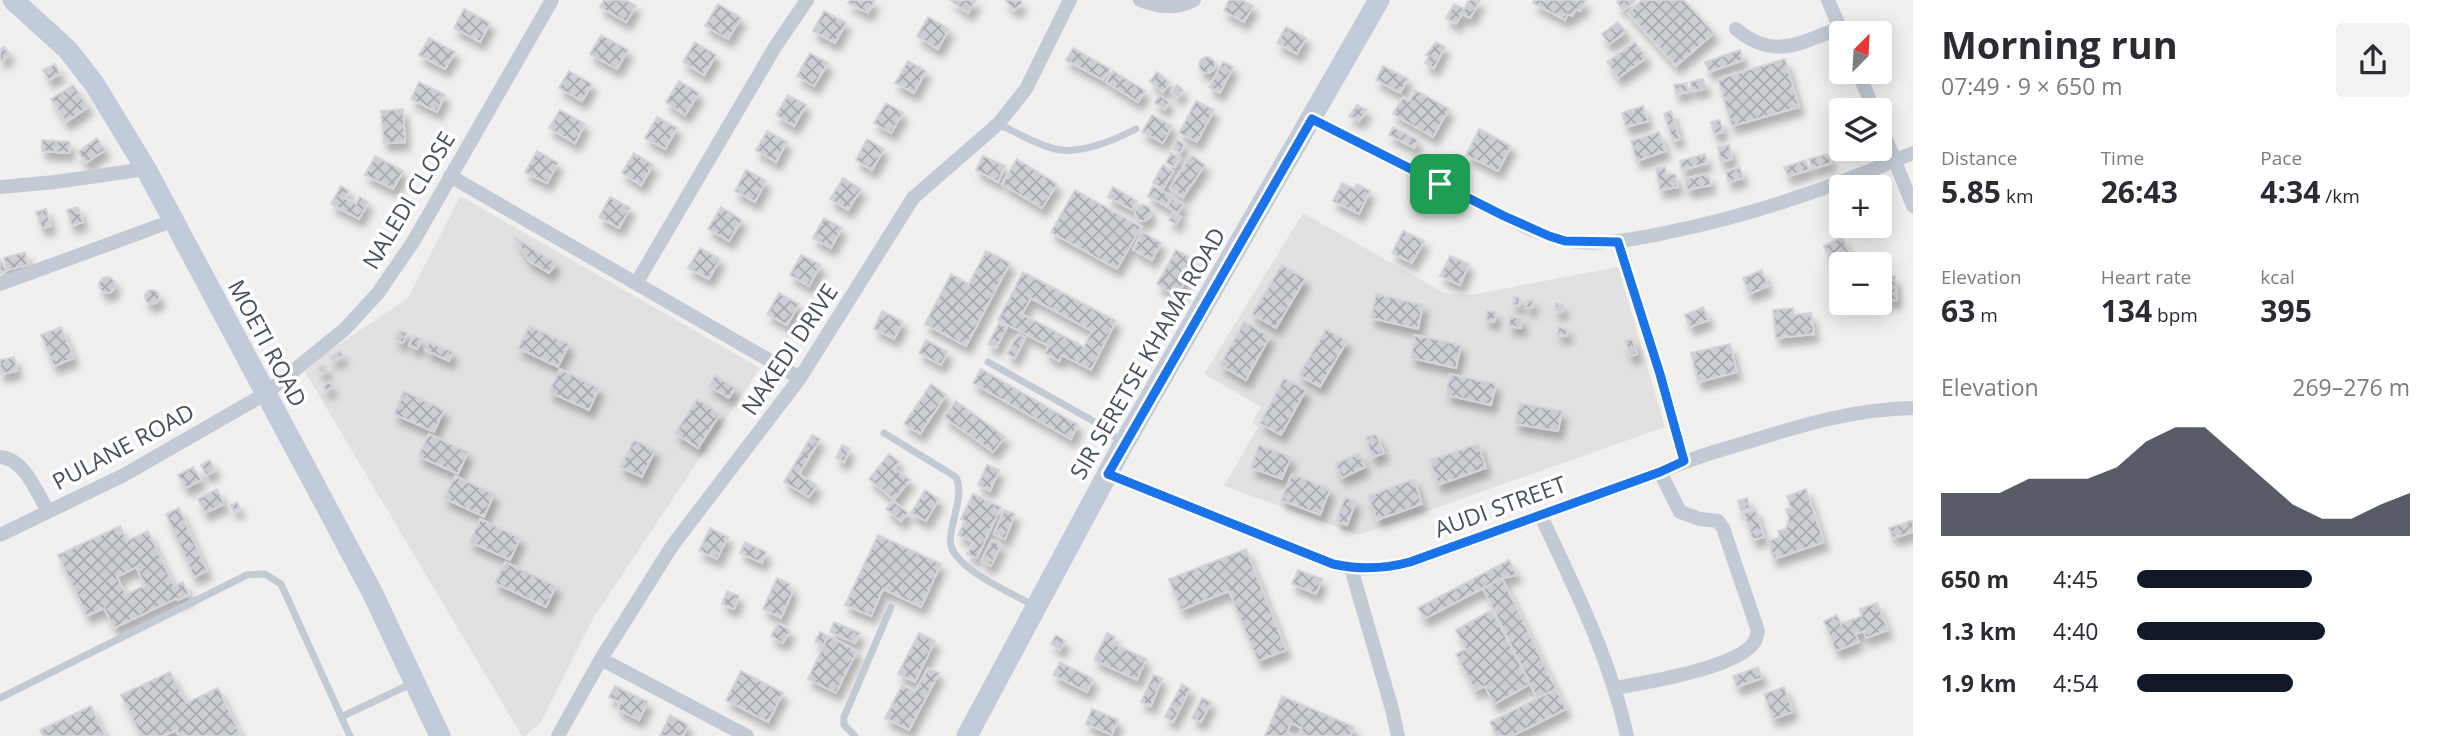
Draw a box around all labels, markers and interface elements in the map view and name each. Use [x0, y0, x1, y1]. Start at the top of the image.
text: Morning run [1941, 18, 2178, 70]
north arrow [1829, 21, 1892, 84]
map controls [1829, 21, 1892, 315]
button: share [2336, 23, 2410, 97]
text: 07:49 · 9 × 650 m [1941, 70, 2123, 102]
button: layers [1829, 98, 1892, 161]
street label: NALEDI CLOSE [354, 125, 462, 275]
text: Distance [1941, 145, 2017, 171]
text: Time [2101, 145, 2144, 171]
text: Pace [2260, 145, 2302, 171]
pin [1410, 154, 1470, 214]
icon: arrive [1421, 165, 1459, 203]
text: 5.85 [1941, 171, 2001, 212]
text: 26:43 [2101, 171, 2178, 212]
text: 4:34 [2260, 171, 2320, 212]
button: + [1829, 175, 1892, 238]
text: km [2001, 183, 2034, 209]
text: /km [2320, 183, 2360, 209]
street label: SIR SERETSE KHAMA ROAD [1062, 221, 1232, 485]
button: − [1829, 252, 1892, 315]
text: Elevation [1941, 264, 2022, 290]
text: Heart rate [2101, 264, 2191, 290]
text: kcal [2260, 264, 2295, 290]
street label: MOETI ROAD [221, 274, 315, 412]
street label: NAKEDI DRIVE [733, 277, 845, 421]
text: 63 [1941, 290, 1975, 331]
text: 134 [2101, 290, 2152, 331]
text: 395 [2260, 290, 2312, 331]
text: m [1975, 302, 1998, 328]
text: bpm [2152, 302, 2198, 328]
text: Elevation [1941, 371, 2039, 403]
text: 269–276 m [2292, 371, 2410, 403]
street label: PULANE ROAD [46, 395, 200, 497]
street label: AUDI STREET [1430, 467, 1571, 545]
text: 650 m [1941, 563, 2009, 595]
text: 4:45 [2053, 563, 2099, 595]
text: 1.3 km [1941, 615, 2017, 647]
text: 4:40 [2053, 615, 2099, 647]
text: 1.9 km [1941, 667, 2017, 699]
text: 4:54 [2053, 667, 2099, 699]

